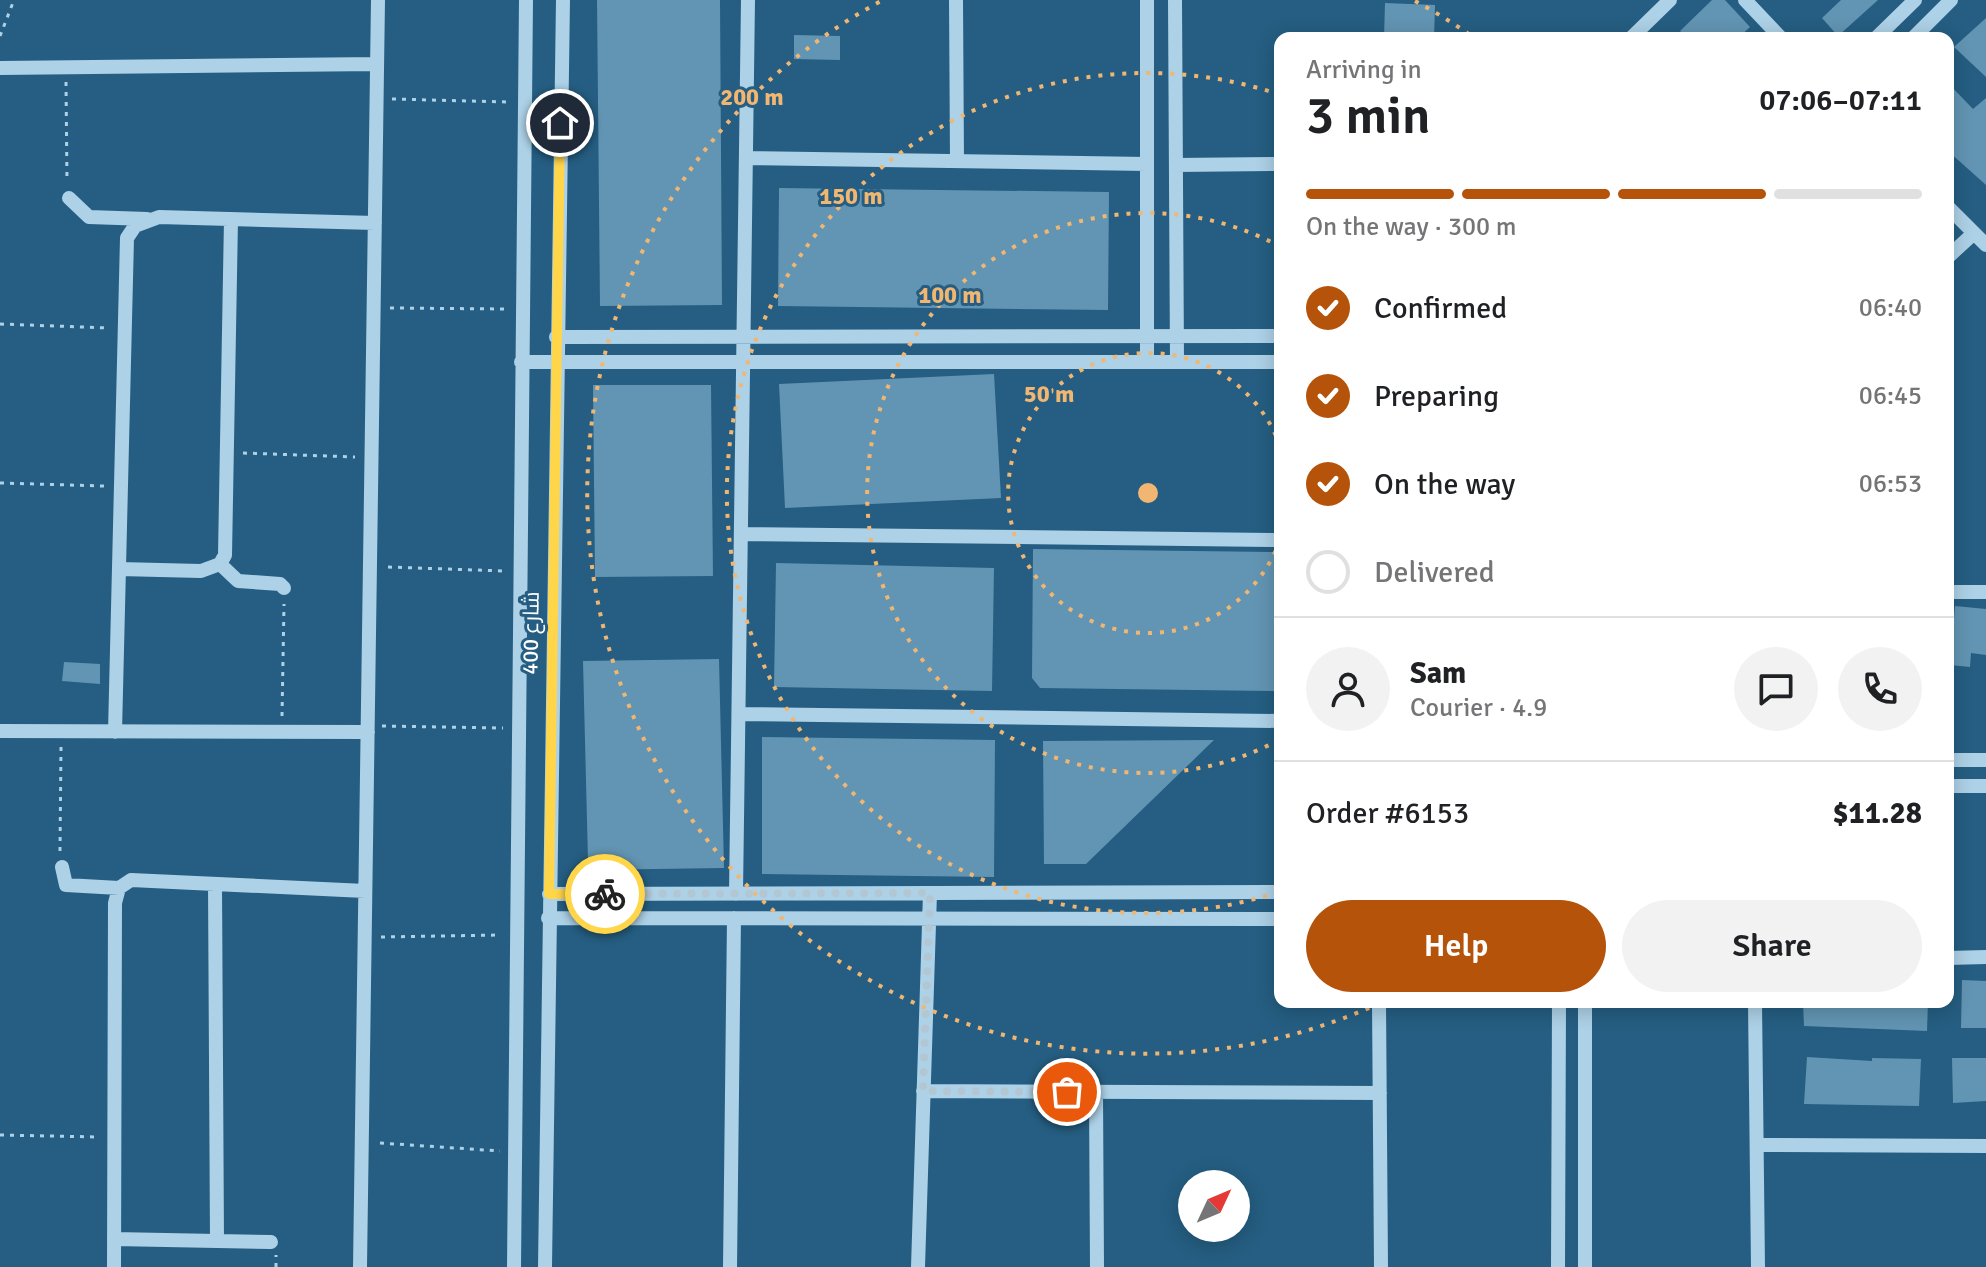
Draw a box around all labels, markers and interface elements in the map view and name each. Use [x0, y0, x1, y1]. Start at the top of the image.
text: Arriving in [1306, 54, 1422, 86]
text: 200 m [720, 82, 784, 112]
text: 07:06–07:11 [1759, 82, 1922, 119]
text: 3 min [1306, 84, 1431, 148]
pin [526, 89, 594, 157]
icon: home [538, 101, 582, 145]
text: 150 m [819, 181, 883, 211]
text: On the way · 300 m [1306, 211, 1516, 243]
text: 100 m [918, 280, 982, 310]
icon: check [1306, 286, 1350, 330]
text: Confirmed [1374, 290, 1507, 327]
text: 06:40 [1859, 292, 1922, 324]
icon: check [1306, 374, 1350, 418]
text: Preparing [1374, 378, 1499, 415]
text: 50 m [1024, 379, 1074, 409]
text: 06:45 [1859, 380, 1922, 412]
icon: check [1306, 462, 1350, 506]
text: On the way [1374, 466, 1515, 503]
text: 06:53 [1859, 468, 1922, 500]
centre of rings [1134, 479, 1162, 507]
text: Delivered [1374, 554, 1495, 591]
street label: شارع 400 [516, 591, 546, 675]
button: person [1306, 647, 1390, 731]
button: chat [1734, 647, 1818, 731]
button: phone [1838, 647, 1922, 731]
text: Sam [1410, 655, 1466, 692]
text: Courier · 4.9 [1410, 692, 1547, 724]
text: Order #6153 [1306, 795, 1469, 832]
text: $11.28 [1832, 795, 1922, 832]
courier [565, 854, 645, 934]
icon: bike [583, 872, 627, 916]
button: Help [1306, 900, 1606, 992]
button: Share [1622, 900, 1922, 992]
pin [1033, 1058, 1101, 1126]
icon: bag [1045, 1070, 1089, 1114]
north arrow [1178, 1170, 1250, 1242]
map controls [1178, 1170, 1250, 1242]

